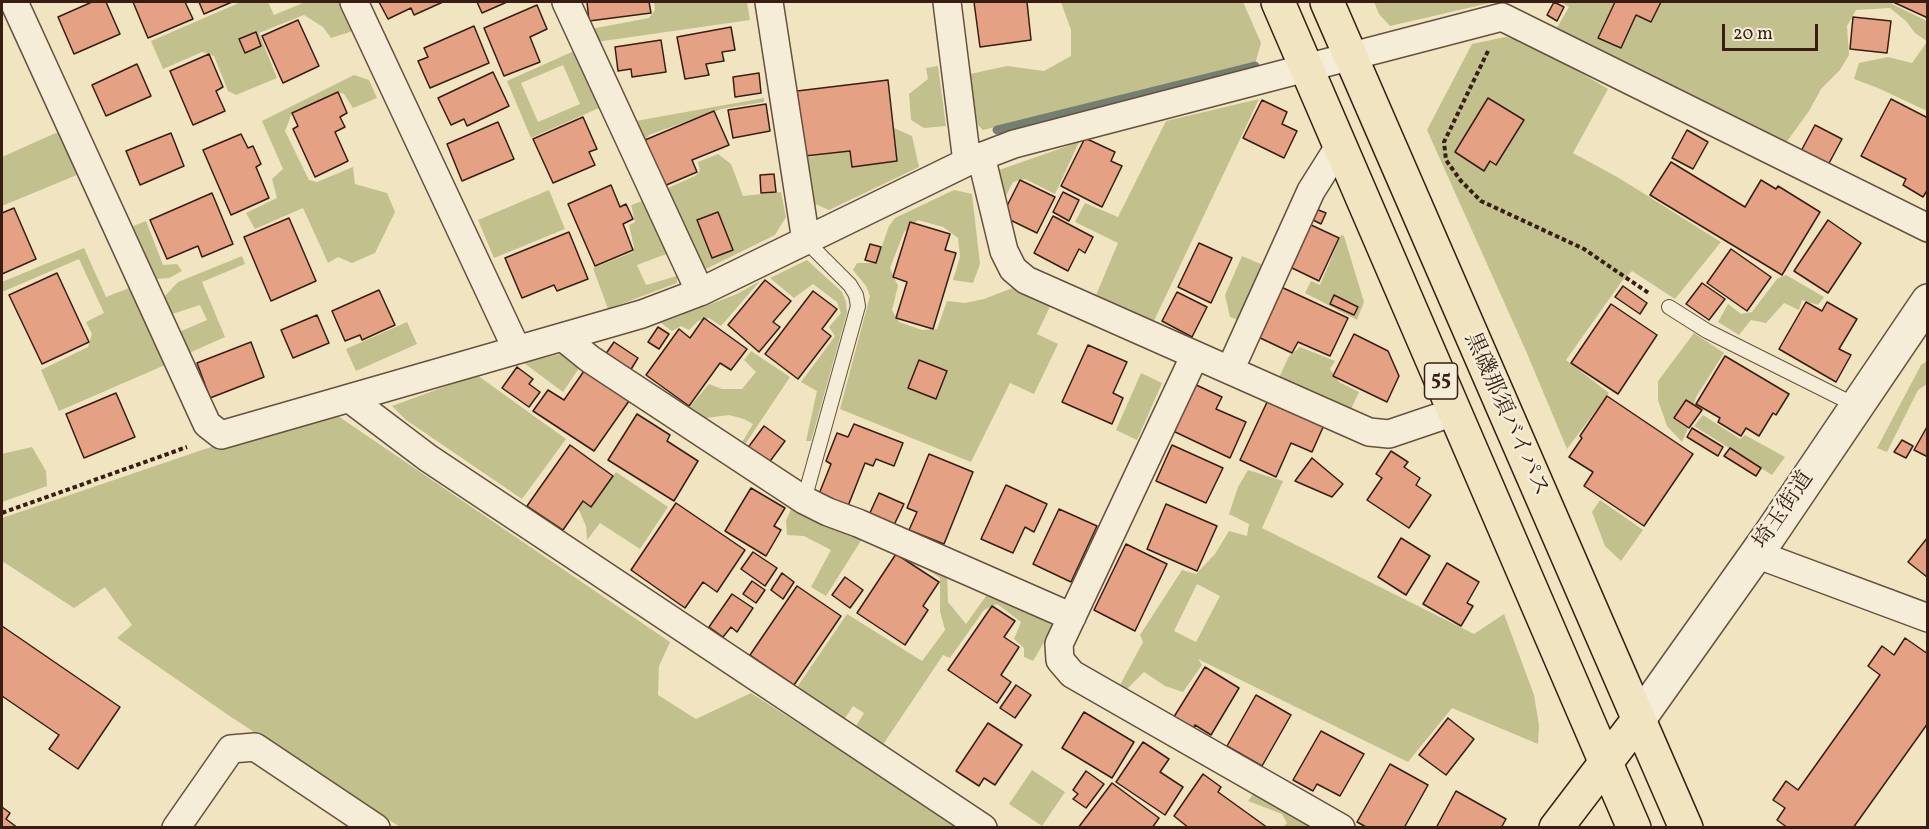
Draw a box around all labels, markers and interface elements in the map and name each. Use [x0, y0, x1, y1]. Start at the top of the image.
scale bar [1725, 12, 1821, 50]
text: 20 m [1733, 22, 1773, 47]
street label: 黒磯那須バイパス [1457, 329, 1553, 501]
road number: 55 [1424, 363, 1458, 399]
street label: 埼玉街道 [1749, 467, 1821, 555]

